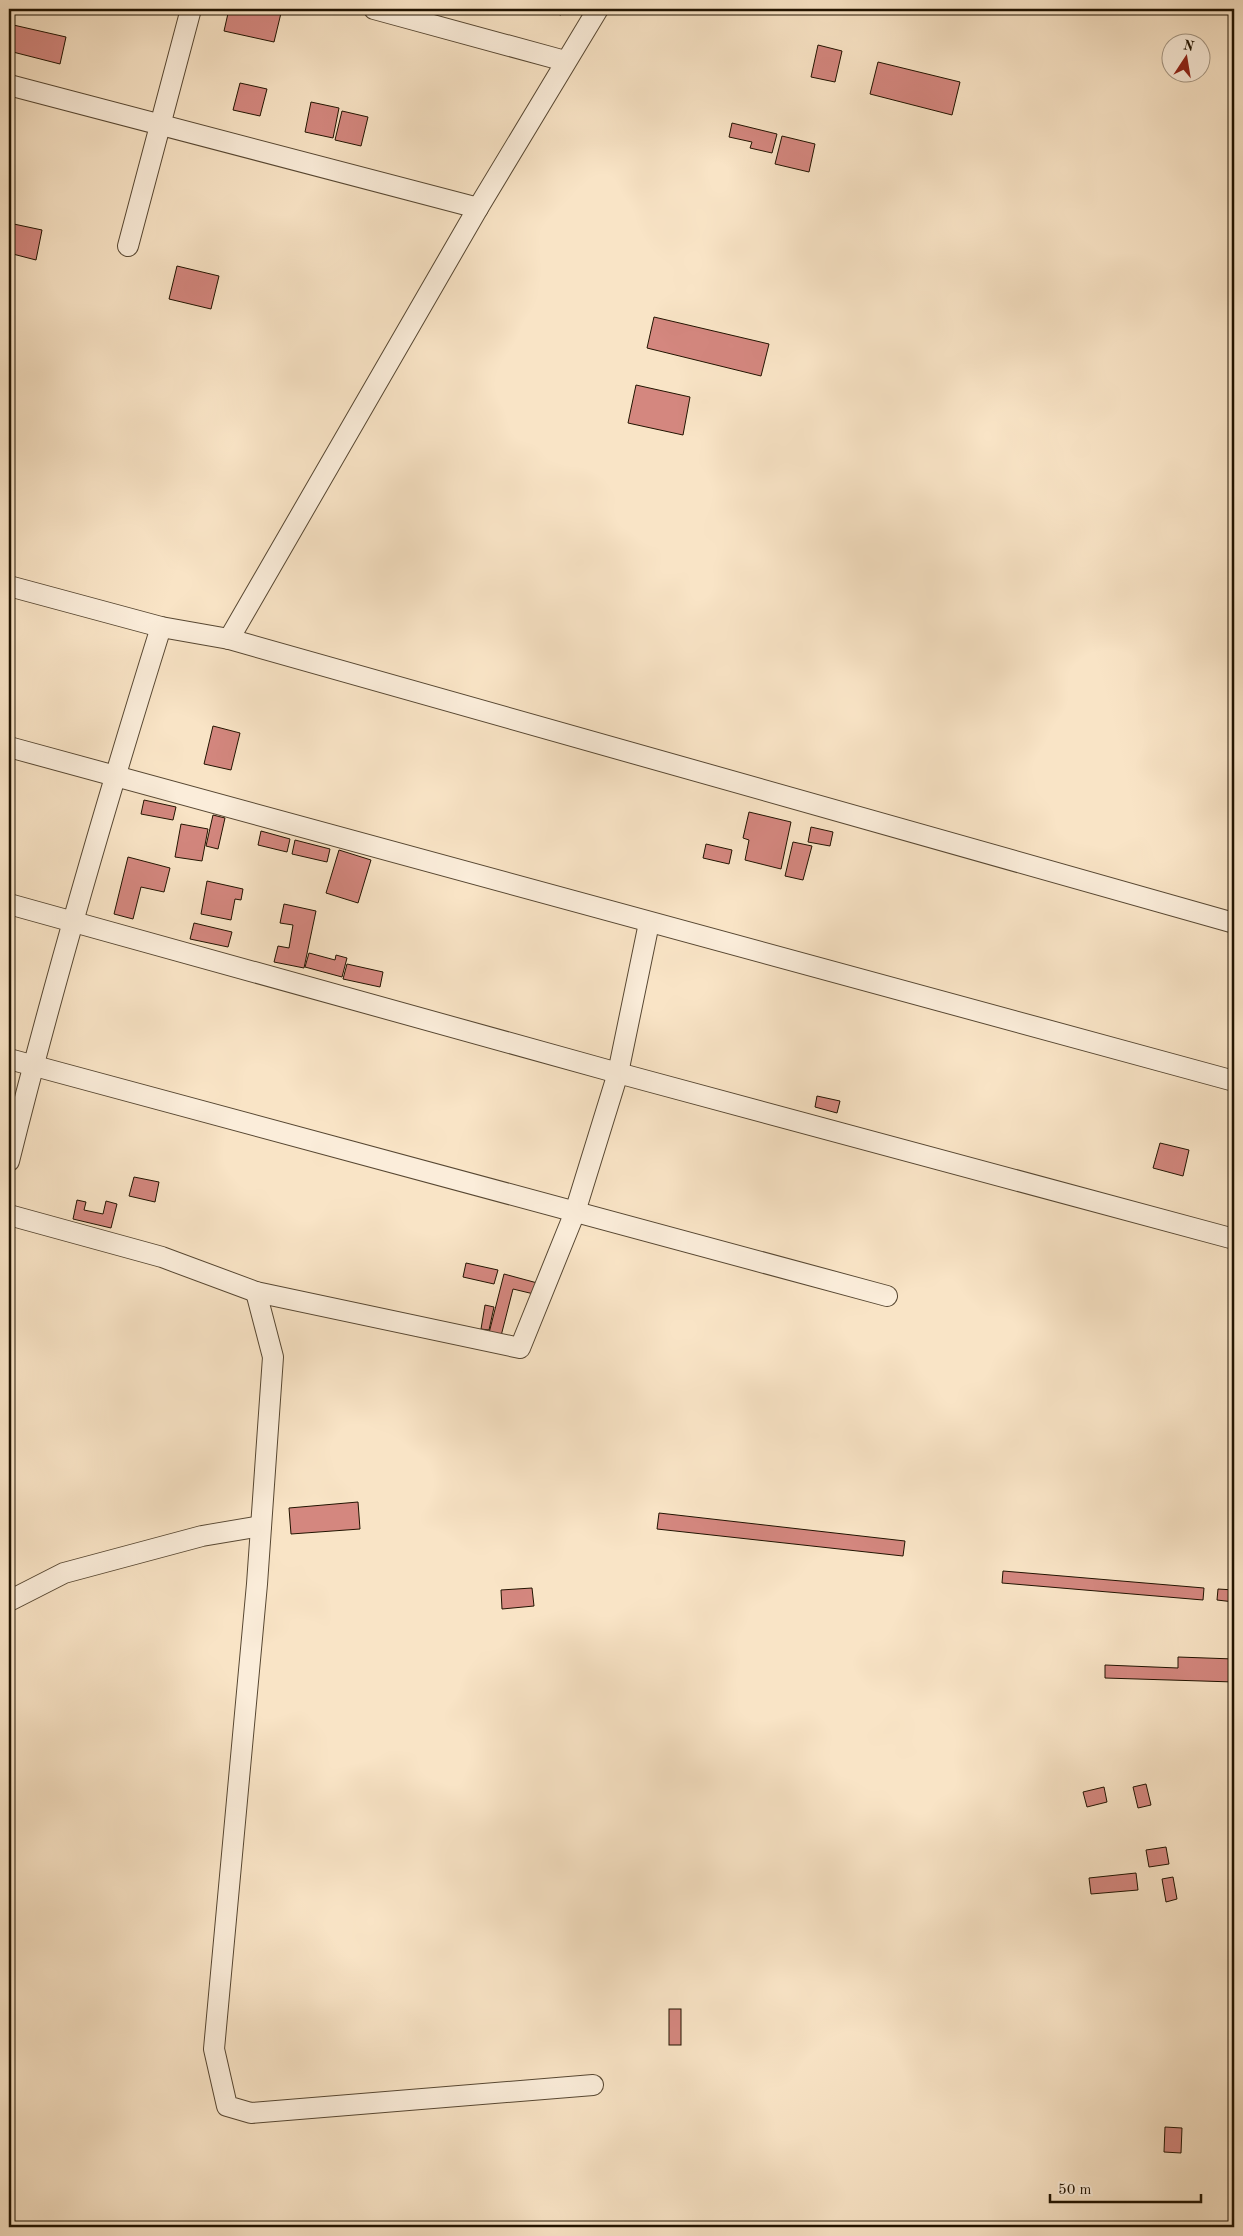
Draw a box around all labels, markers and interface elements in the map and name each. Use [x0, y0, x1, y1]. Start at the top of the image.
north arrow [1160, 32, 1210, 82]
text: N [1182, 38, 1195, 54]
scale bar [1050, 2171, 1202, 2203]
text: 50 m [1058, 2183, 1092, 2198]

